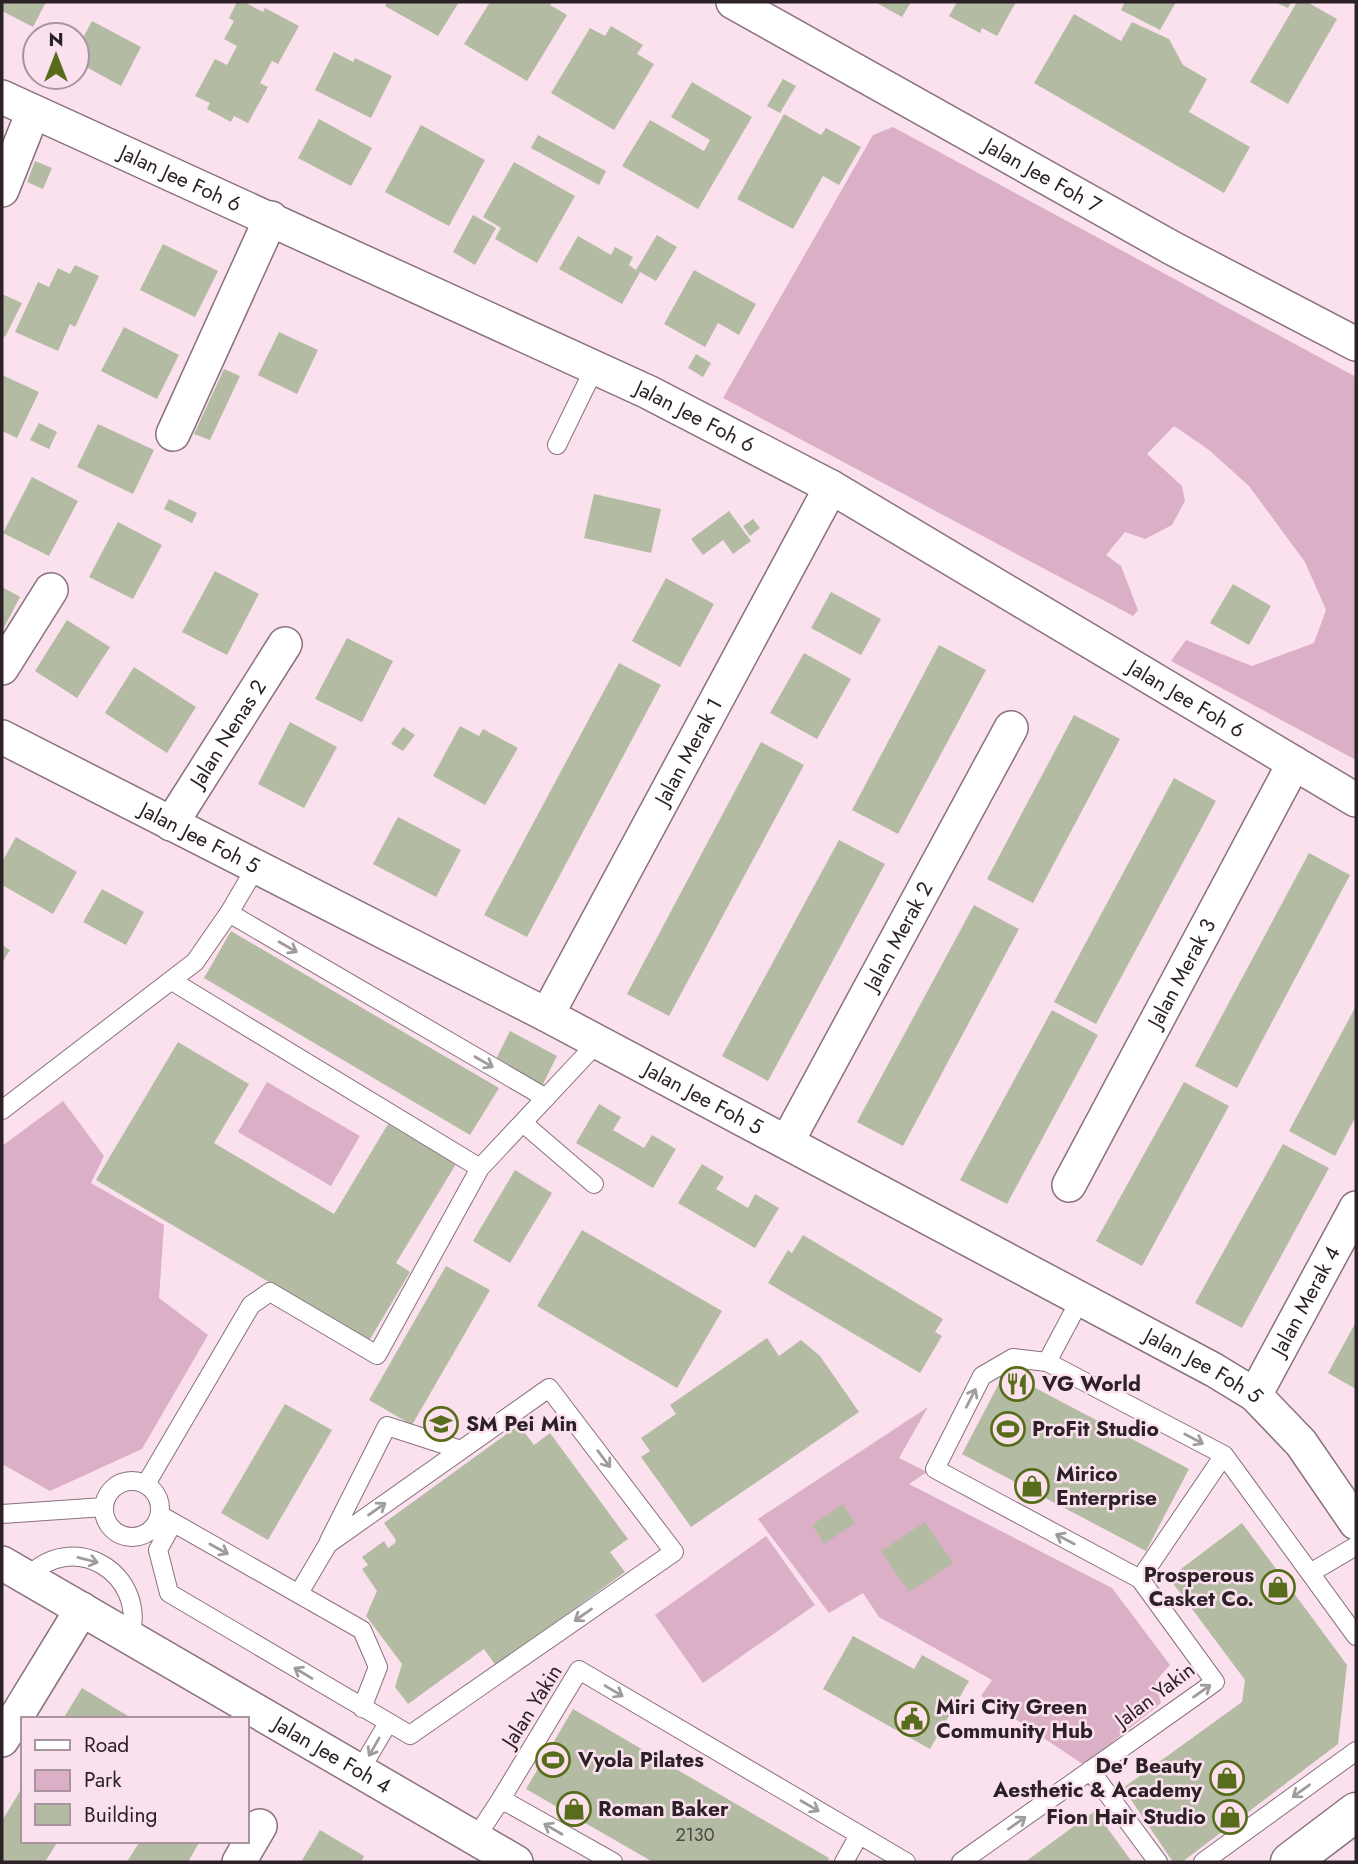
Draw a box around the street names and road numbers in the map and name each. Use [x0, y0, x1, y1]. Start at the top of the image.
street label: Jalan Jee Foh 7 [976, 129, 1107, 220]
street label: Jalan Jee Foh 6 [112, 136, 246, 219]
street label: Jalan Jee Foh 6 [627, 372, 760, 460]
street label: Jalan Jee Foh 6 [1120, 651, 1250, 745]
street label: Jalan Nenas 2 [181, 674, 274, 796]
street label: Jalan Merak 1 [646, 693, 730, 813]
street label: Jalan Jee Foh 5 [132, 793, 265, 881]
street label: Jalan Merak 2 [855, 876, 940, 999]
street label: Jalan Merak 3 [1139, 913, 1223, 1036]
street label: Jalan Jee Foh 5 [636, 1053, 768, 1142]
street label: Jalan Merak 4 [1263, 1241, 1348, 1364]
street label: Jalan Jee Foh 5 [1136, 1319, 1270, 1410]
street label: Jalan Yakin [1106, 1655, 1201, 1737]
street label: Jalan Yakin [493, 1659, 569, 1756]
street label: Jalan Jee Foh 4 [265, 1708, 397, 1801]

